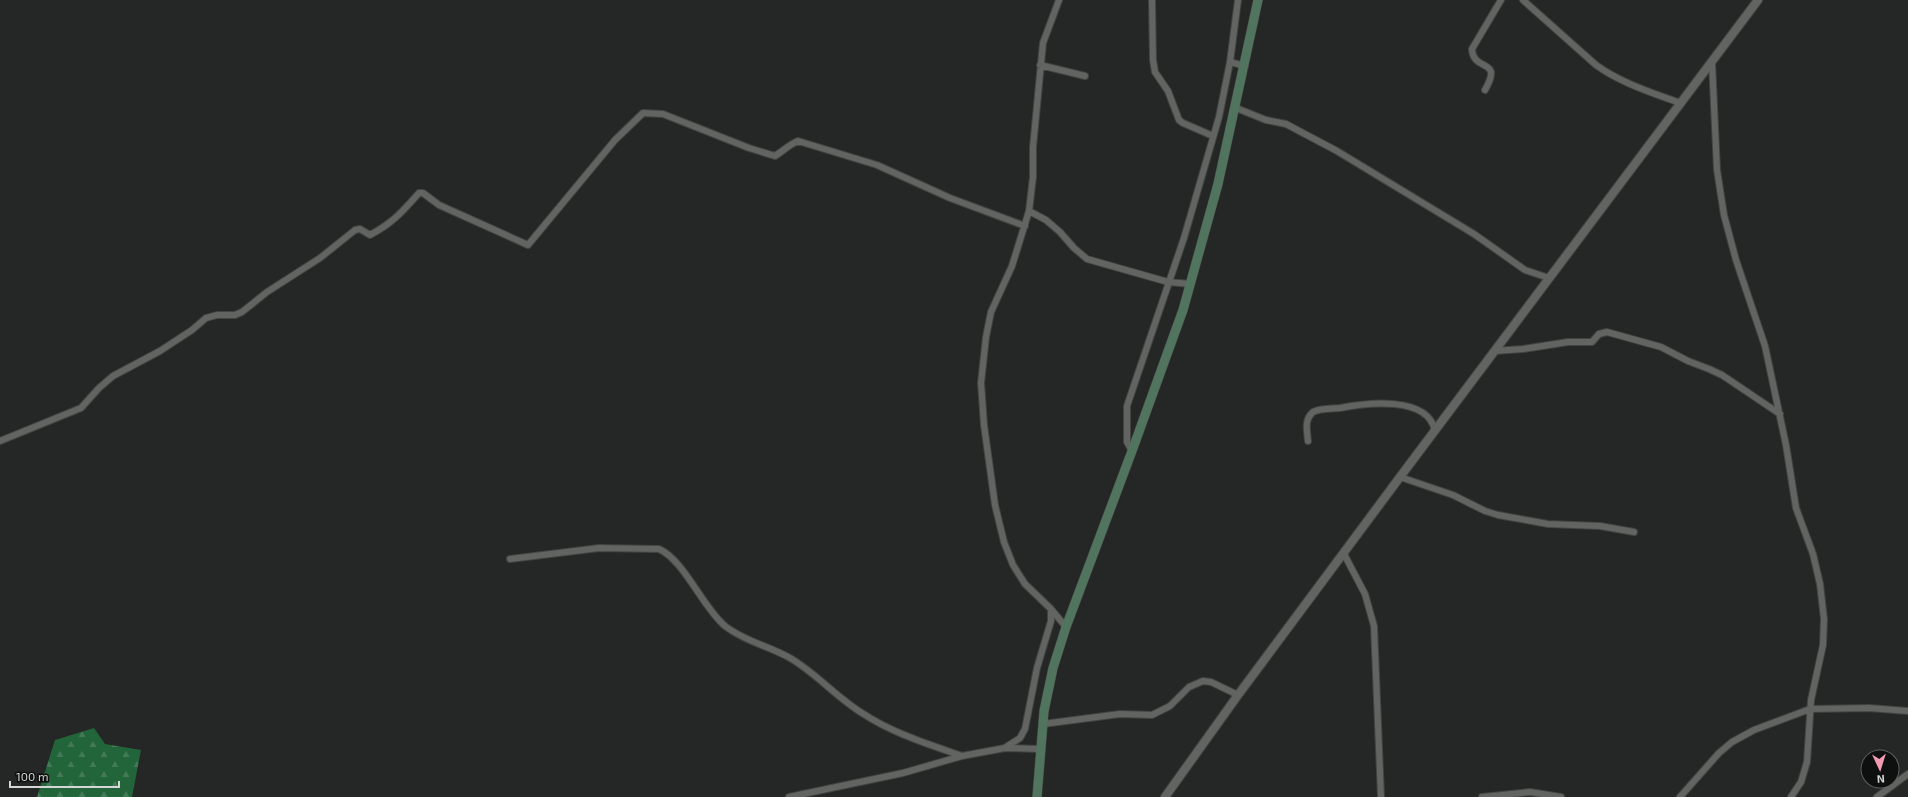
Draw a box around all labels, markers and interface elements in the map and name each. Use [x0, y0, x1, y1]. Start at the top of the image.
north arrow [1860, 749, 1900, 789]
scale bar [10, 763, 119, 789]
text: 100 m [16, 769, 48, 783]
text: N [1876, 773, 1885, 786]

